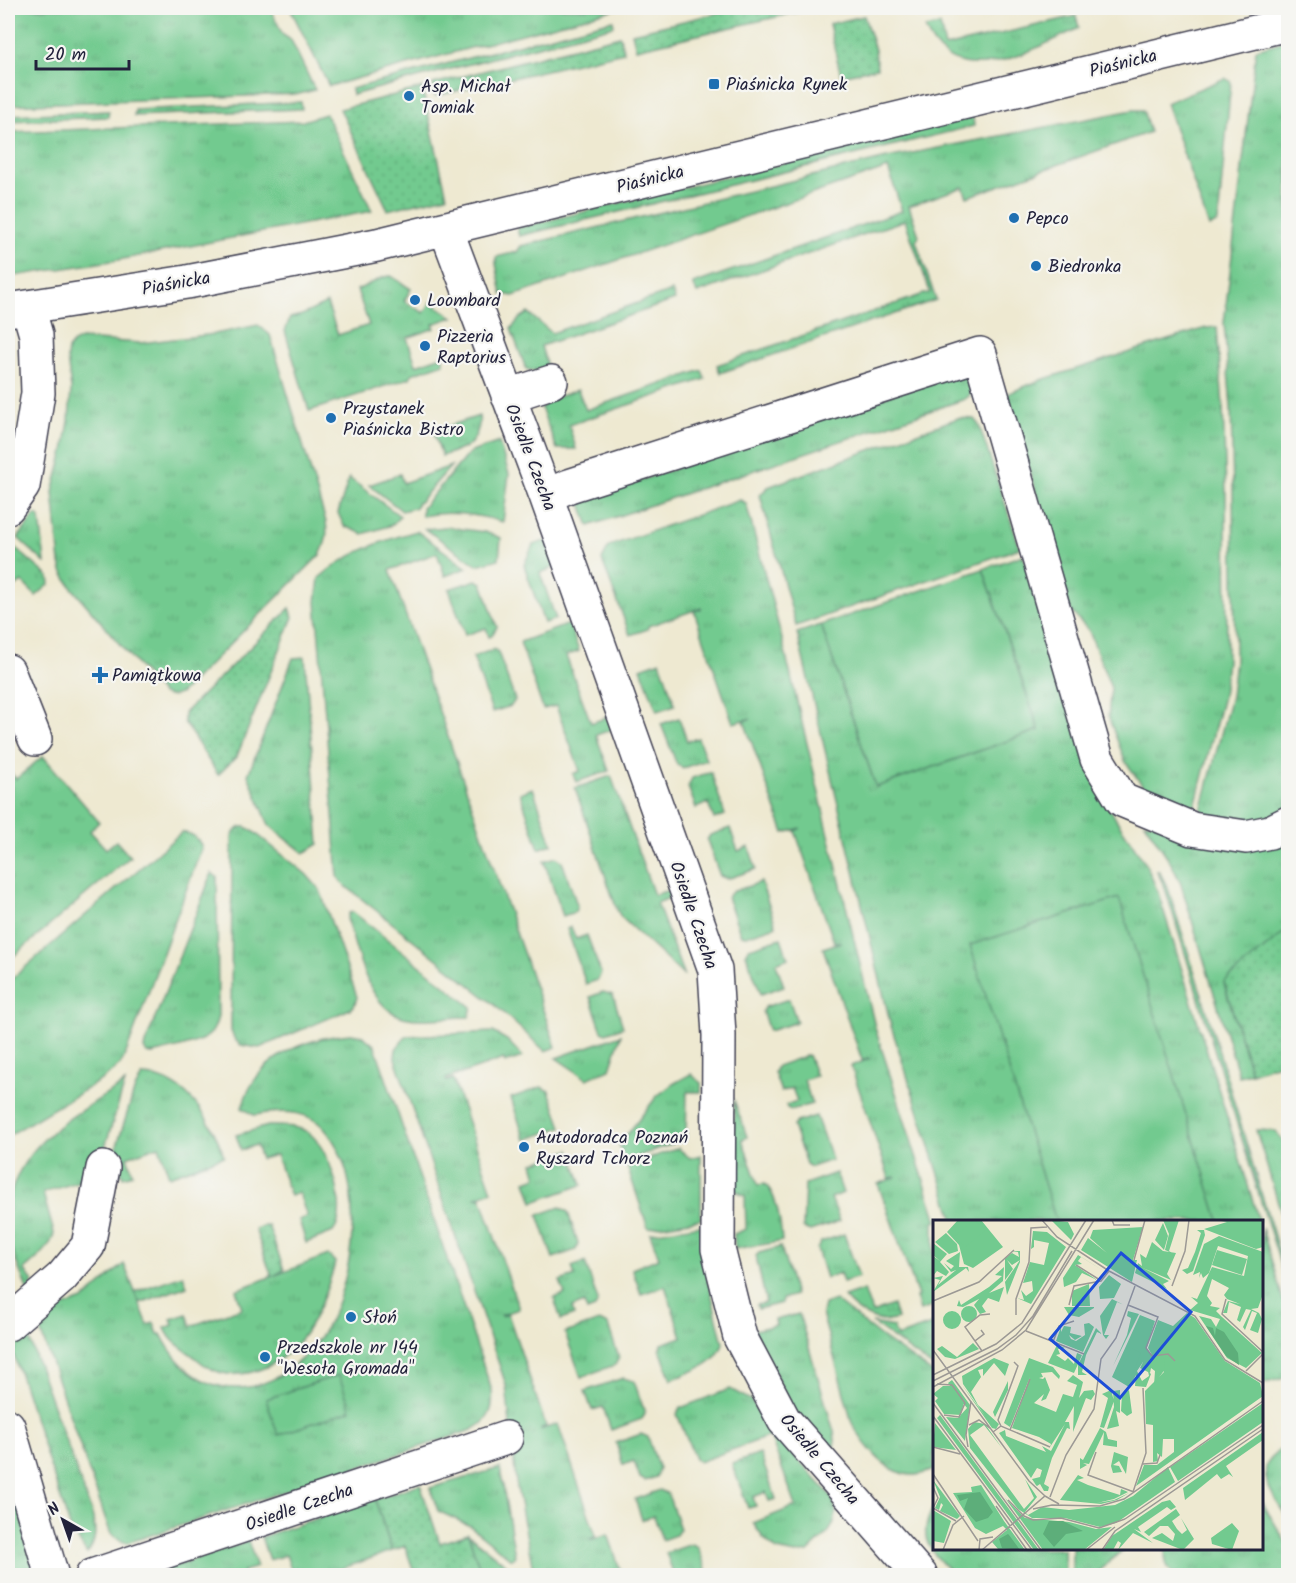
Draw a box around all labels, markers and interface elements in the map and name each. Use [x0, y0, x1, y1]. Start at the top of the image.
scale bar [36, 33, 129, 71]
text: 20 m [45, 41, 86, 70]
street label: Piaśnicka [1086, 42, 1160, 87]
place label: Piaśnicka Rynek [726, 71, 848, 100]
place label: Asp. Michał Tomiak [421, 73, 511, 123]
marker: Piaśnicka Rynek [707, 77, 721, 91]
marker: Asp. Michał Tomiak [402, 89, 416, 103]
street label: Piaśnicka [613, 158, 687, 203]
place label: Pepco [1026, 205, 1069, 234]
marker: Pepco [1007, 211, 1021, 225]
place label: Biedronka [1048, 253, 1121, 282]
marker: Biedronka [1029, 259, 1043, 273]
street label: Piaśnicka [140, 264, 213, 305]
place label: Loombard [427, 287, 501, 316]
marker: Loombard [408, 293, 422, 307]
place label: Pizzeria Raptorius [437, 323, 507, 373]
marker: Pizzeria Raptorius [418, 339, 432, 353]
place label: Przystanek Piaśnicka Bistro [343, 395, 464, 445]
street label: Osiedle Czecha [496, 400, 563, 515]
marker: Przystanek Piaśnicka Bistro [324, 411, 338, 425]
place label: Pamiątkowa [112, 662, 201, 691]
marker: Pamiątkowa [93, 668, 107, 682]
street label: Osiedle Czecha [661, 857, 725, 973]
place label: Autodoradca Poznań Ryszard Tchorz [536, 1124, 688, 1174]
marker: Autodoradca Poznań Ryszard Tchorz [517, 1140, 531, 1154]
inset map [933, 1220, 1263, 1550]
place label: Słoń [363, 1304, 397, 1333]
marker: Słoń [344, 1310, 358, 1324]
place label: Przedszkole nr 144 "Wesoła Gromada" [277, 1334, 418, 1384]
marker: Przedszkole nr 144 "Wesoła Gromada" [258, 1350, 272, 1364]
street label: Osiedle Czecha [772, 1407, 866, 1512]
street label: Osiedle Czecha [241, 1476, 357, 1540]
north arrow [33, 1490, 93, 1550]
text: N [42, 1497, 66, 1522]

